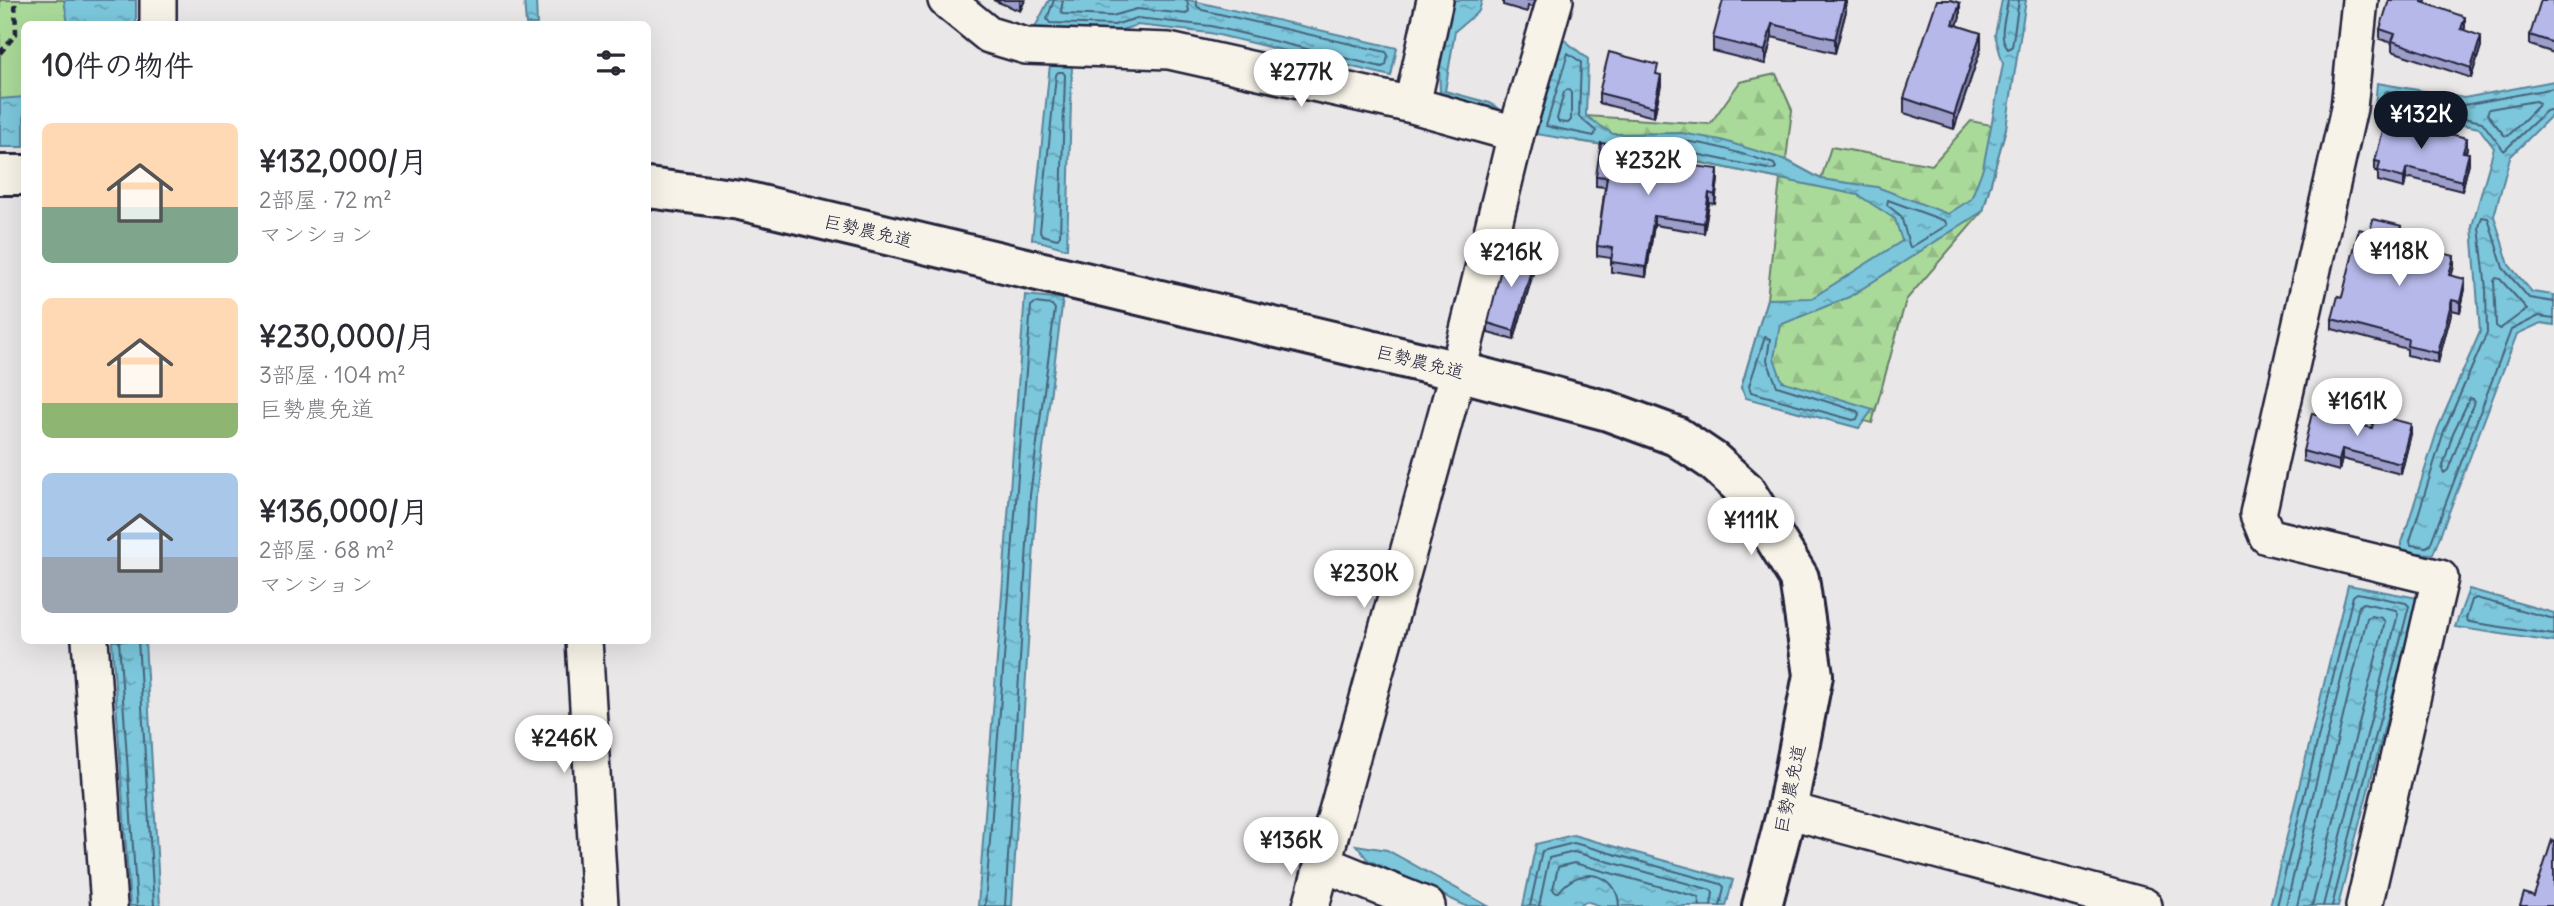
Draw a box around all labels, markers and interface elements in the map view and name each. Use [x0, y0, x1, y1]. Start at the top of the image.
icon: filters [592, 44, 630, 82]
text: 10件の物件 [42, 46, 194, 84]
pin: ¥277K [1252, 50, 1350, 109]
text: ¥277K [1270, 57, 1332, 86]
pin: ¥132K [2372, 92, 2470, 151]
text: ¥132K [2390, 99, 2452, 128]
pin: ¥232K [1599, 138, 1697, 197]
text: ¥132,000/月 [259, 142, 428, 180]
text: ¥232K [1615, 145, 1681, 174]
icon: home [98, 151, 182, 235]
text: 2部屋 · 72 m² [259, 185, 392, 214]
street label: 巨勢農免道 [822, 209, 915, 252]
text: マンション [259, 219, 373, 248]
pin: ¥118K [2350, 229, 2448, 288]
pin: ¥216K [1462, 230, 1560, 289]
text: ¥118K [2369, 236, 2429, 265]
text: ¥216K [1480, 237, 1542, 266]
text: ¥230,000/月 [259, 317, 436, 355]
icon: home [98, 326, 182, 410]
street label: 巨勢農免道 [1374, 339, 1467, 384]
text: 3部屋 · 104 m² [259, 360, 406, 389]
pin: ¥161K [2308, 378, 2406, 438]
text: ¥161K [2327, 386, 2387, 415]
text: 巨勢農免道 [259, 394, 374, 423]
text: ¥136,000/月 [259, 492, 429, 530]
pin: ¥111K [1702, 498, 1800, 557]
icon: home [98, 501, 182, 585]
text: ¥111K [1723, 505, 1779, 534]
text: 2部屋 · 68 m² [259, 535, 394, 564]
pin: ¥230K [1315, 550, 1413, 610]
text: ¥230K [1330, 558, 1398, 587]
text: マンション [259, 569, 373, 598]
pin: ¥246K [515, 716, 613, 775]
text: ¥246K [531, 723, 597, 752]
street label: 巨勢農免道 [1769, 742, 1810, 835]
pin: ¥136K [1242, 818, 1340, 877]
text: ¥136K [1259, 825, 1323, 854]

